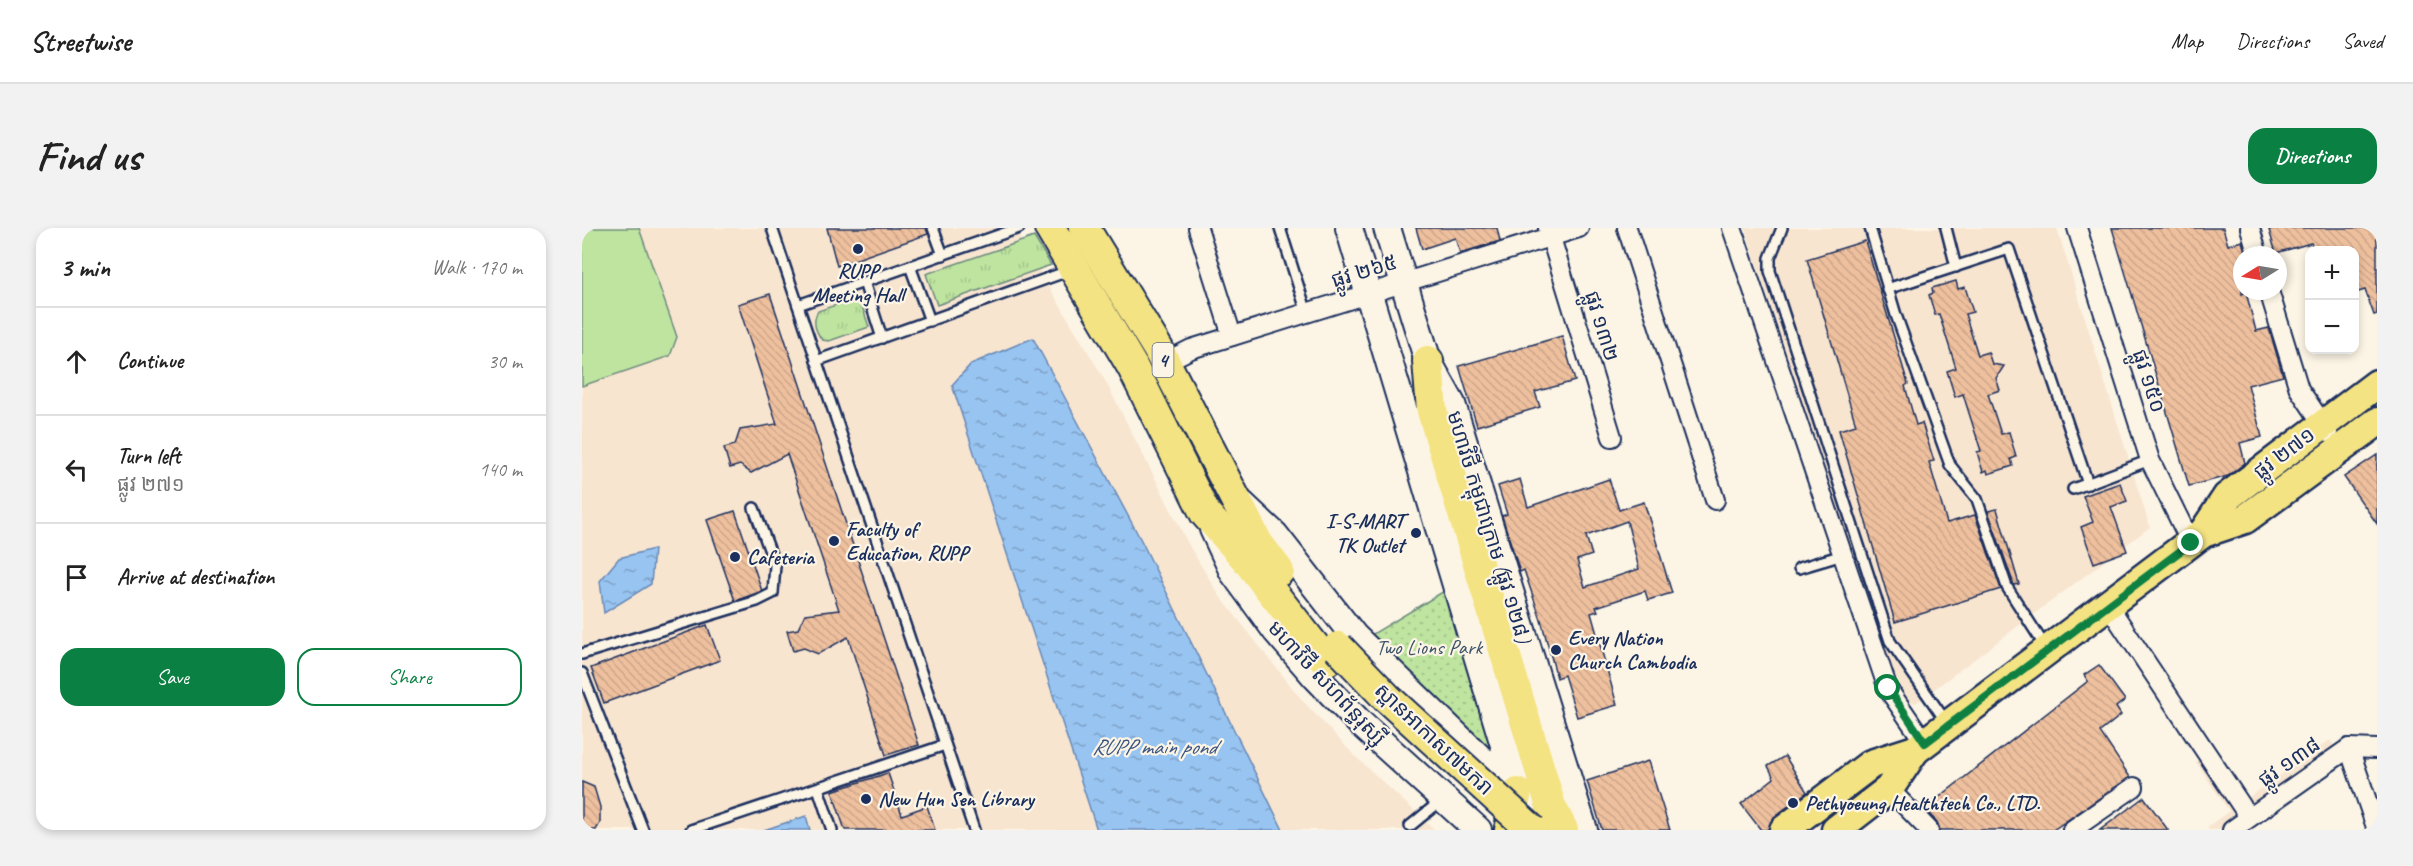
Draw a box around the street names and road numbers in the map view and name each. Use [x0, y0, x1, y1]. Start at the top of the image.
street label: ផ្លូវ ២៦៥ [1328, 249, 1402, 299]
street label: ផ្លូវ ១៣២ [1573, 288, 1625, 366]
road number: 4 [1152, 343, 1174, 377]
street label: ផ្លូវ ១៥០ [2121, 346, 2171, 418]
street label: មហាវិថី កម្ពុជាក្រោម (ផ្លូវ ១២៨) [1435, 408, 1537, 649]
street label: ផ្លូវ ២៧១ [2248, 421, 2324, 490]
street label: មហាវិថី សហព័ន្ធរុស្ស៊ី [1258, 615, 1392, 755]
street label: ស្ពានអាកាស៧មករា [1369, 677, 1499, 801]
street label: ផ្លូវ ១៣៨ [2253, 731, 2329, 798]

